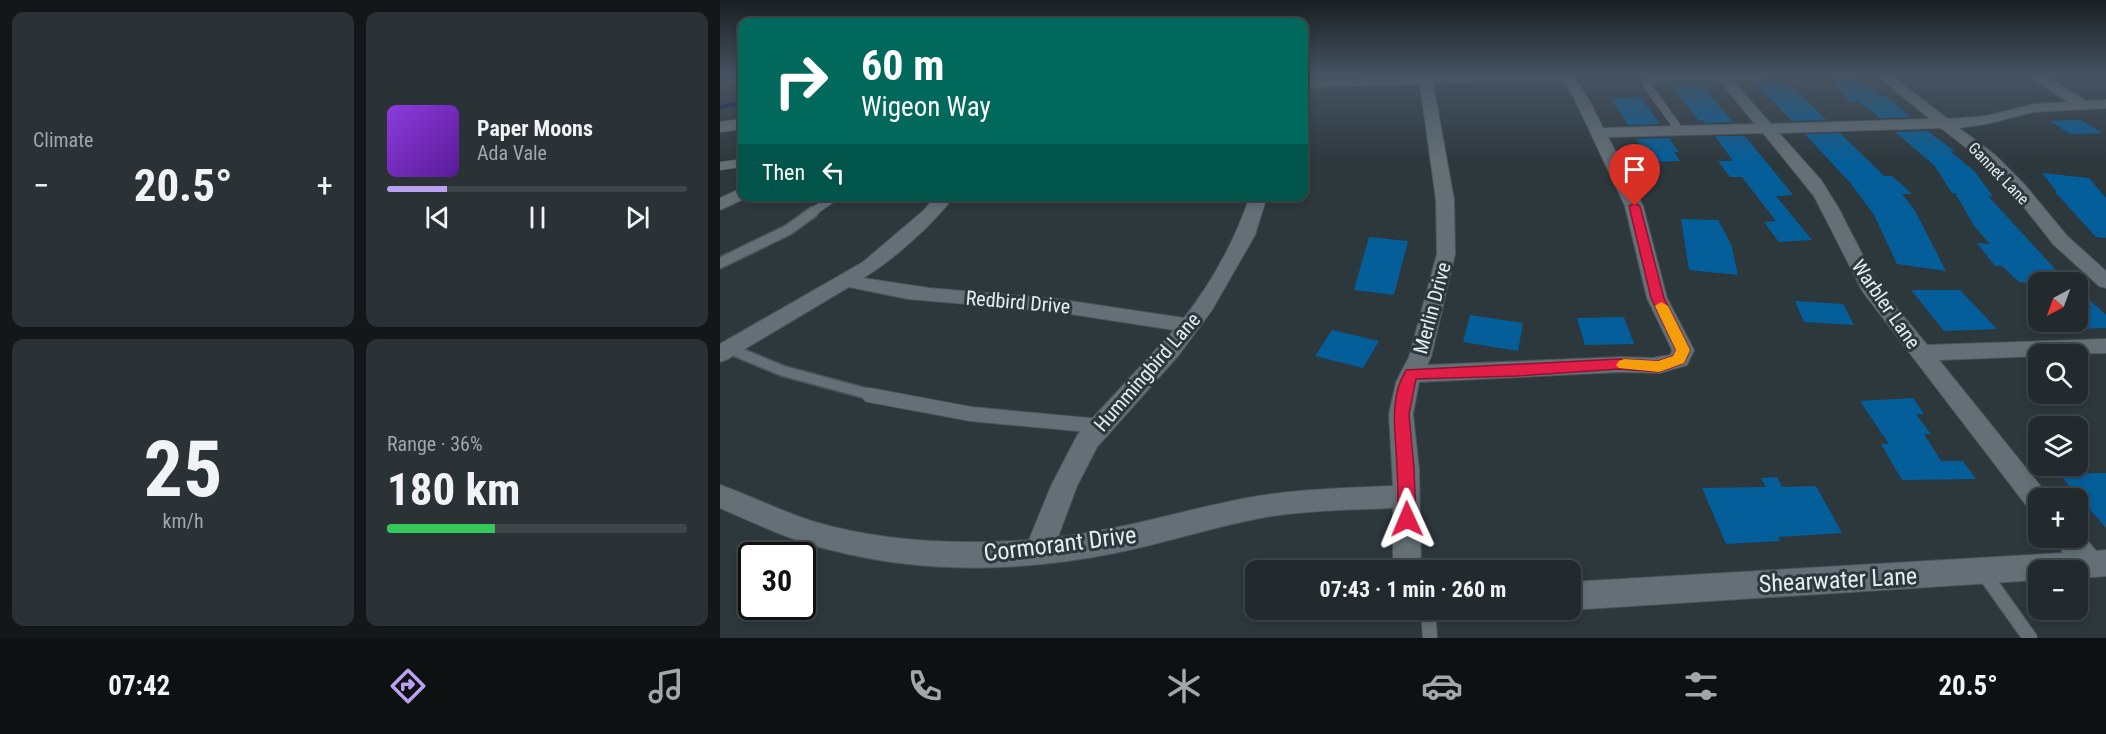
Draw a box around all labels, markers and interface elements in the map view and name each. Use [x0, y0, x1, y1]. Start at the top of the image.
text: 60 m [861, 41, 944, 90]
icon: right [762, 42, 840, 120]
text: Wigeon Way [861, 91, 991, 123]
text: Paper Moons [477, 116, 593, 141]
text: Climate [33, 128, 93, 152]
street label: Gannet Lane [1964, 138, 2033, 208]
text: Ada Vale [477, 141, 547, 165]
pin [1609, 144, 1660, 206]
icon: arrive [1618, 153, 1651, 186]
icon: left [817, 156, 850, 189]
text: 20.5° [134, 159, 232, 212]
text: Then [762, 160, 805, 185]
text: − [33, 166, 50, 205]
text: + [317, 166, 333, 205]
icon: previous [421, 201, 454, 234]
icon: pause [521, 201, 554, 234]
icon: next [621, 201, 654, 234]
street label: Warbler Lane [1847, 255, 1925, 353]
street label: Merlin Drive [1408, 260, 1456, 356]
north arrow [2028, 272, 2088, 332]
map controls [2028, 272, 2088, 620]
street label: Redbird Drive [965, 285, 1071, 319]
street label: Hummingbird Lane [1089, 308, 1205, 436]
button: search [2028, 344, 2088, 404]
button: layers [2028, 416, 2088, 476]
text: 25 [144, 424, 222, 515]
text: Range · 36% [387, 432, 483, 456]
text: 180 km [387, 463, 520, 516]
position arrow [1375, 487, 1439, 551]
button: + [2028, 488, 2088, 548]
text: km/h [162, 509, 204, 533]
street label: Cormorant Drive [982, 521, 1138, 567]
speed limit sign: 30 [738, 542, 816, 620]
button: − [2028, 560, 2088, 620]
street label: Shearwater Lane [1758, 562, 1918, 598]
text: 07:43 · 1 min · 260 m [1320, 577, 1506, 602]
icon: directions [387, 665, 429, 707]
icon: music [645, 665, 687, 707]
icon: phone [904, 665, 946, 707]
icon: climate [1163, 665, 1205, 707]
icon: car [1421, 665, 1463, 707]
icon: filters [1680, 665, 1722, 707]
text: 07:42 [108, 670, 170, 702]
text: 20.5° [1938, 670, 1998, 702]

